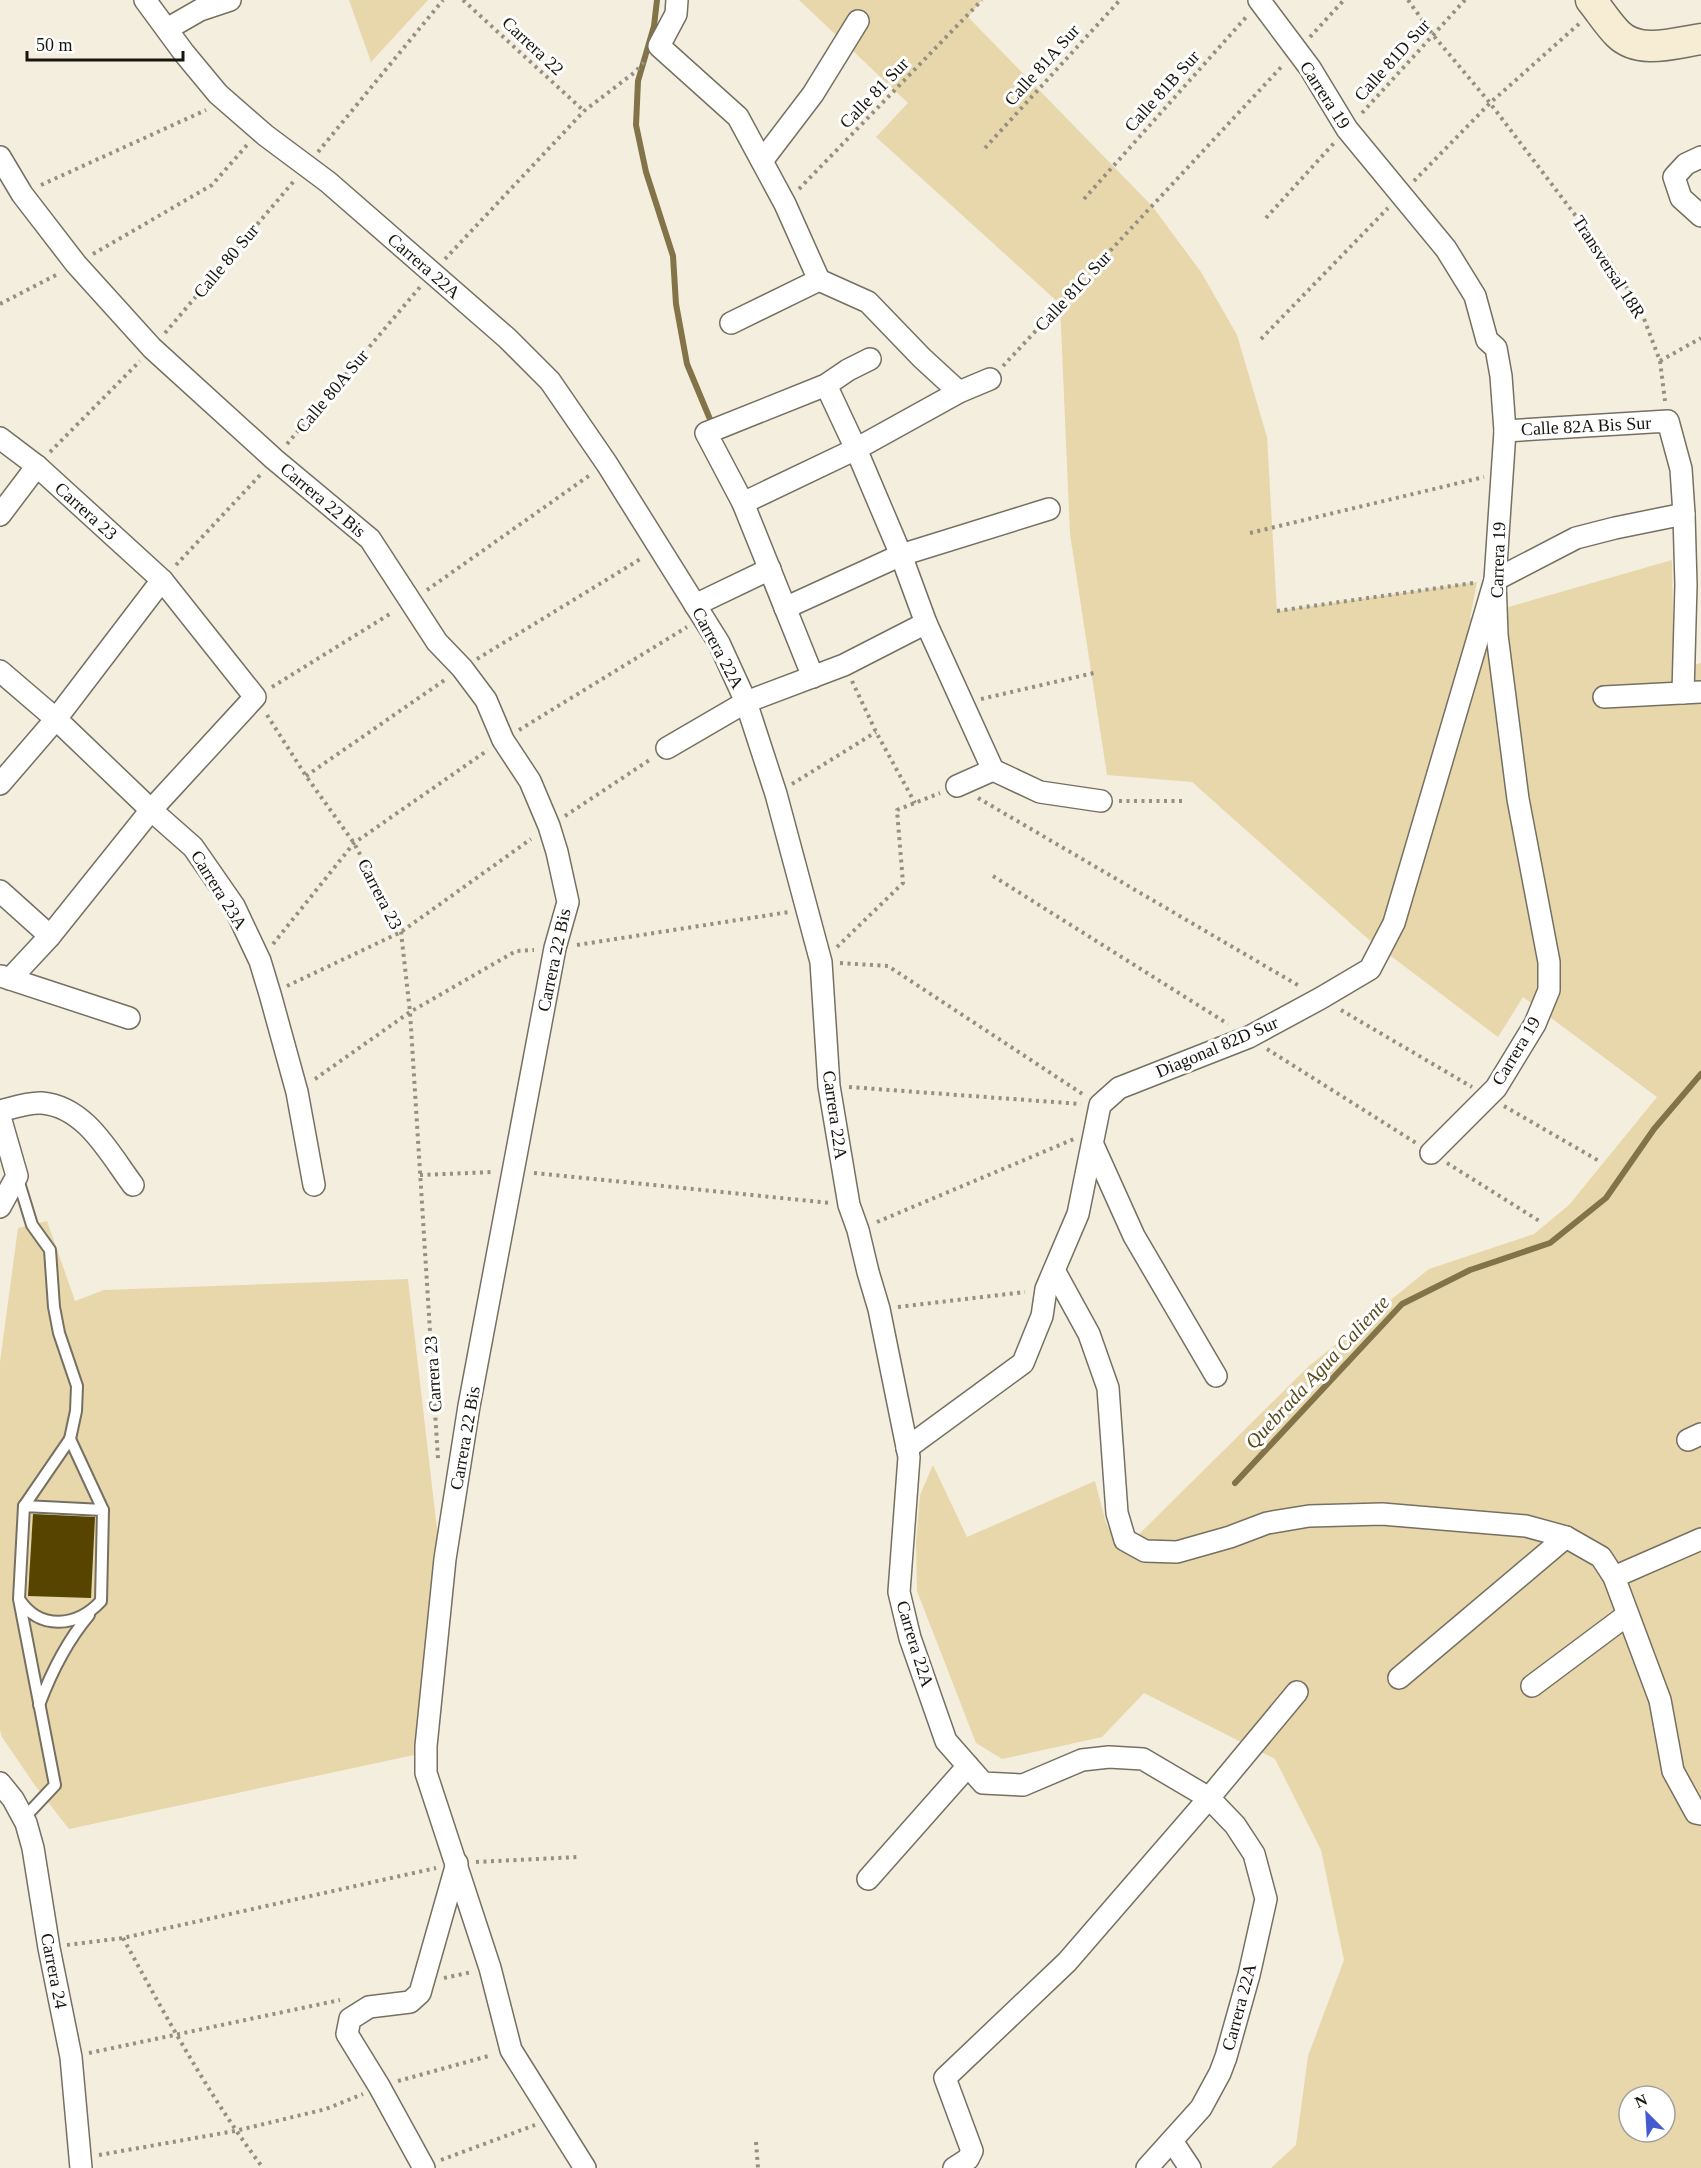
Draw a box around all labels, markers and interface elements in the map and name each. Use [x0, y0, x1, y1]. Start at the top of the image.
street label: Carrera 22 [498, 13, 568, 79]
street label: Calle 81D Sur [1350, 15, 1434, 105]
street label: Calle 81A Sur [1000, 20, 1084, 110]
scale bar [27, 24, 183, 62]
text: 50 m [36, 35, 73, 55]
street label: Calle 81B Sur [1120, 46, 1204, 136]
street label: Calle 81 Sur [836, 54, 912, 132]
street label: Carrera 19 [1296, 57, 1354, 133]
street label: Transversal 18R [1569, 212, 1649, 322]
street label: Calle 80 Sur [189, 220, 263, 302]
street label: Carrera 22A [384, 229, 464, 303]
street label: Calle 81C Sur [1031, 247, 1115, 335]
street label: Calle 80A Sur [292, 346, 372, 436]
street label: Calle 82A Bis Sur [1520, 413, 1652, 439]
street label: Carrera 22 Bis [276, 459, 370, 541]
street label: Carrera 23 [51, 478, 121, 544]
street label: Carrera 19 [1487, 521, 1509, 599]
street label: Carrera 22A [688, 604, 748, 692]
street label: Carrera 23A [187, 847, 251, 933]
street label: Carrera 23 [354, 855, 406, 933]
street label: Carrera 22 Bis [533, 907, 575, 1013]
street label: Diagonal 82D Sur [1153, 1012, 1281, 1082]
street label: Carrera 19 [1488, 1013, 1544, 1089]
street label: Carrera 22A [819, 1069, 851, 1161]
water label: Quebrada Agua Caliente [1241, 1291, 1394, 1454]
street label: Carrera 23 [420, 1335, 446, 1413]
street label: Carrera 22 Bis [446, 1385, 484, 1491]
street label: Carrera 22A [892, 1598, 938, 1690]
street label: Carrera 24 [37, 1932, 71, 2010]
street label: Carrera 22A [1218, 1961, 1260, 2053]
north arrow [1617, 2084, 1677, 2144]
text: N [1632, 2090, 1650, 2111]

